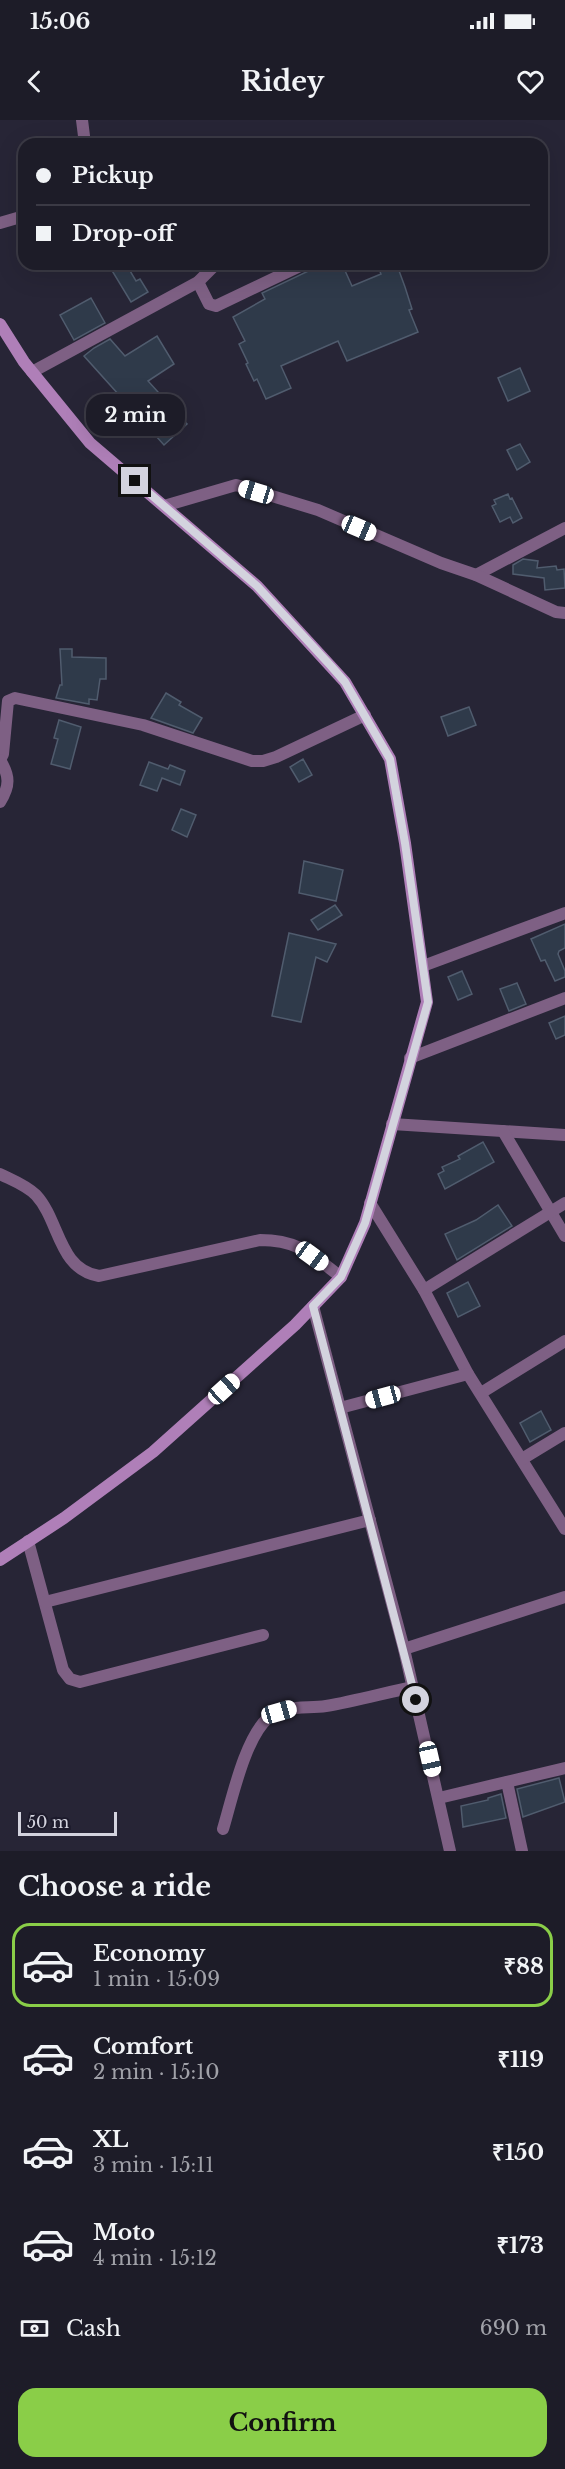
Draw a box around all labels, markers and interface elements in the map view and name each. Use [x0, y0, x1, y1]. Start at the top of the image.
text: 15:06 [30, 8, 90, 35]
icon: back [18, 65, 51, 98]
text: Ridey [241, 65, 324, 98]
icon: heart [514, 65, 547, 98]
text: Pickup [72, 162, 154, 189]
text: Drop-off [72, 220, 174, 247]
callout: 2 min [86, 394, 184, 436]
text: 2 min [104, 403, 167, 427]
route end [121, 467, 148, 494]
car [236, 478, 276, 506]
car [339, 513, 379, 543]
car [292, 1238, 332, 1274]
car [205, 1370, 243, 1408]
car [363, 1384, 403, 1410]
route start [402, 1686, 429, 1713]
car [259, 1698, 299, 1726]
car [417, 1739, 443, 1779]
scale bar [18, 1809, 117, 1836]
text: 50 m [27, 1812, 69, 1832]
text: Choose a ride [18, 1870, 211, 1903]
icon: car [21, 1938, 75, 1992]
text: Economy [93, 1940, 205, 1967]
text: ₹88 [503, 1953, 544, 1980]
text: 1 min · 15:09 [93, 1967, 220, 1991]
icon: car [21, 2031, 75, 2085]
text: Comfort [93, 2033, 193, 2060]
text: ₹119 [497, 2046, 544, 2073]
text: 2 min · 15:10 [93, 2060, 219, 2084]
icon: car [21, 2124, 75, 2178]
text: XL [93, 2126, 128, 2153]
text: ₹150 [492, 2139, 544, 2166]
text: 3 min · 15:11 [93, 2153, 214, 2177]
icon: car [21, 2217, 75, 2271]
text: Moto [93, 2219, 155, 2246]
text: ₹173 [496, 2232, 544, 2259]
text: 4 min · 15:12 [93, 2246, 217, 2270]
icon: cash [18, 2312, 51, 2345]
text: Cash [66, 2315, 121, 2342]
text: 690 m [480, 2316, 547, 2340]
button: Confirm [18, 2388, 547, 2457]

